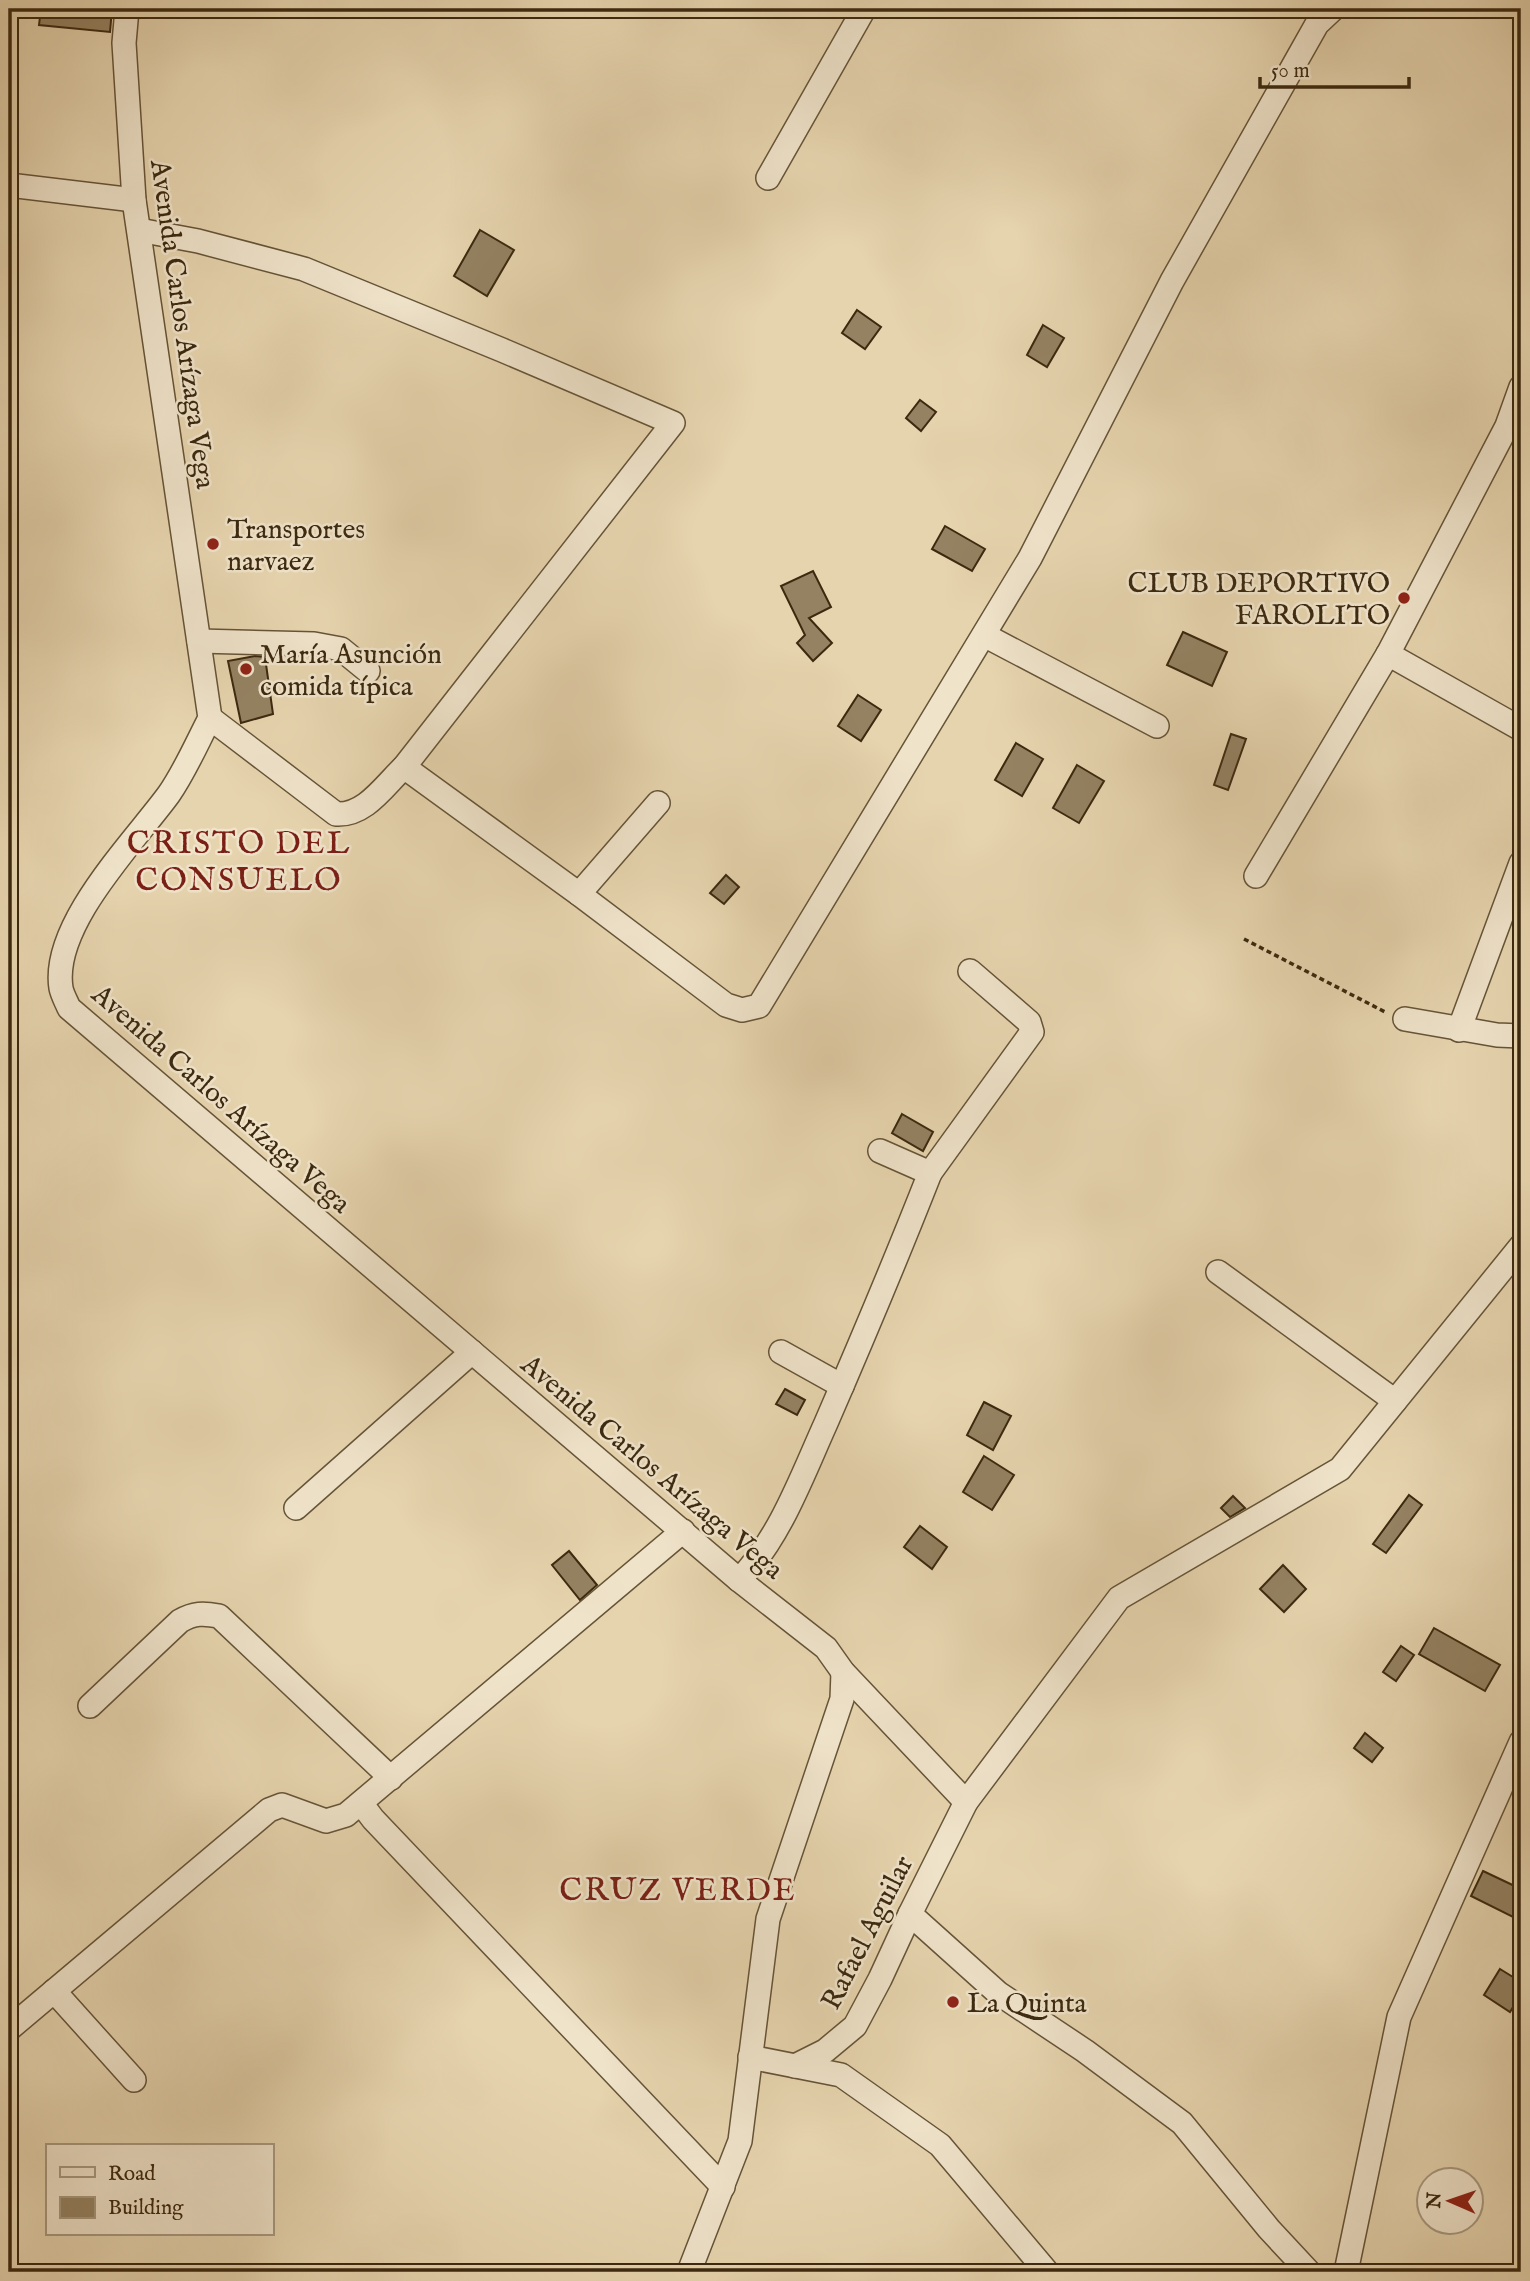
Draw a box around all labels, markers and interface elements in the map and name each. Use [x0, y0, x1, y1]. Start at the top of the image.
scale bar [1260, 46, 1409, 90]
text: 50 m [1271, 58, 1310, 85]
street label: Avenida Carlos Arízaga Vega [141, 157, 222, 492]
place label: Transportes narvaez [227, 513, 365, 580]
marker: Transportes narvaez [205, 536, 221, 552]
place label: CLUB DEPORTIVO FAROLITO [1127, 567, 1390, 634]
marker: CLUB DEPORTIVO FAROLITO [1396, 590, 1412, 606]
place label: María Asunción comida típica [260, 638, 442, 705]
marker: María Asunción comida típica [238, 661, 254, 677]
district label: CRISTO DEL CONSUELO [127, 824, 351, 902]
street label: Avenida Carlos Arízaga Vega [83, 977, 358, 1223]
street label: Avenida Carlos Arízaga Vega [512, 1347, 790, 1589]
street label: Rafael Aguilar [814, 1850, 922, 2016]
district label: CRUZ VERDE [559, 1871, 797, 1912]
place label: La Quinta [967, 1987, 1088, 2022]
marker: La Quinta [945, 1994, 961, 2010]
legend [46, 2144, 273, 2236]
text: Road [108, 2161, 156, 2188]
north arrow [1414, 2166, 1484, 2236]
text: N [1423, 2191, 1447, 2210]
text: Building [108, 2195, 184, 2222]

